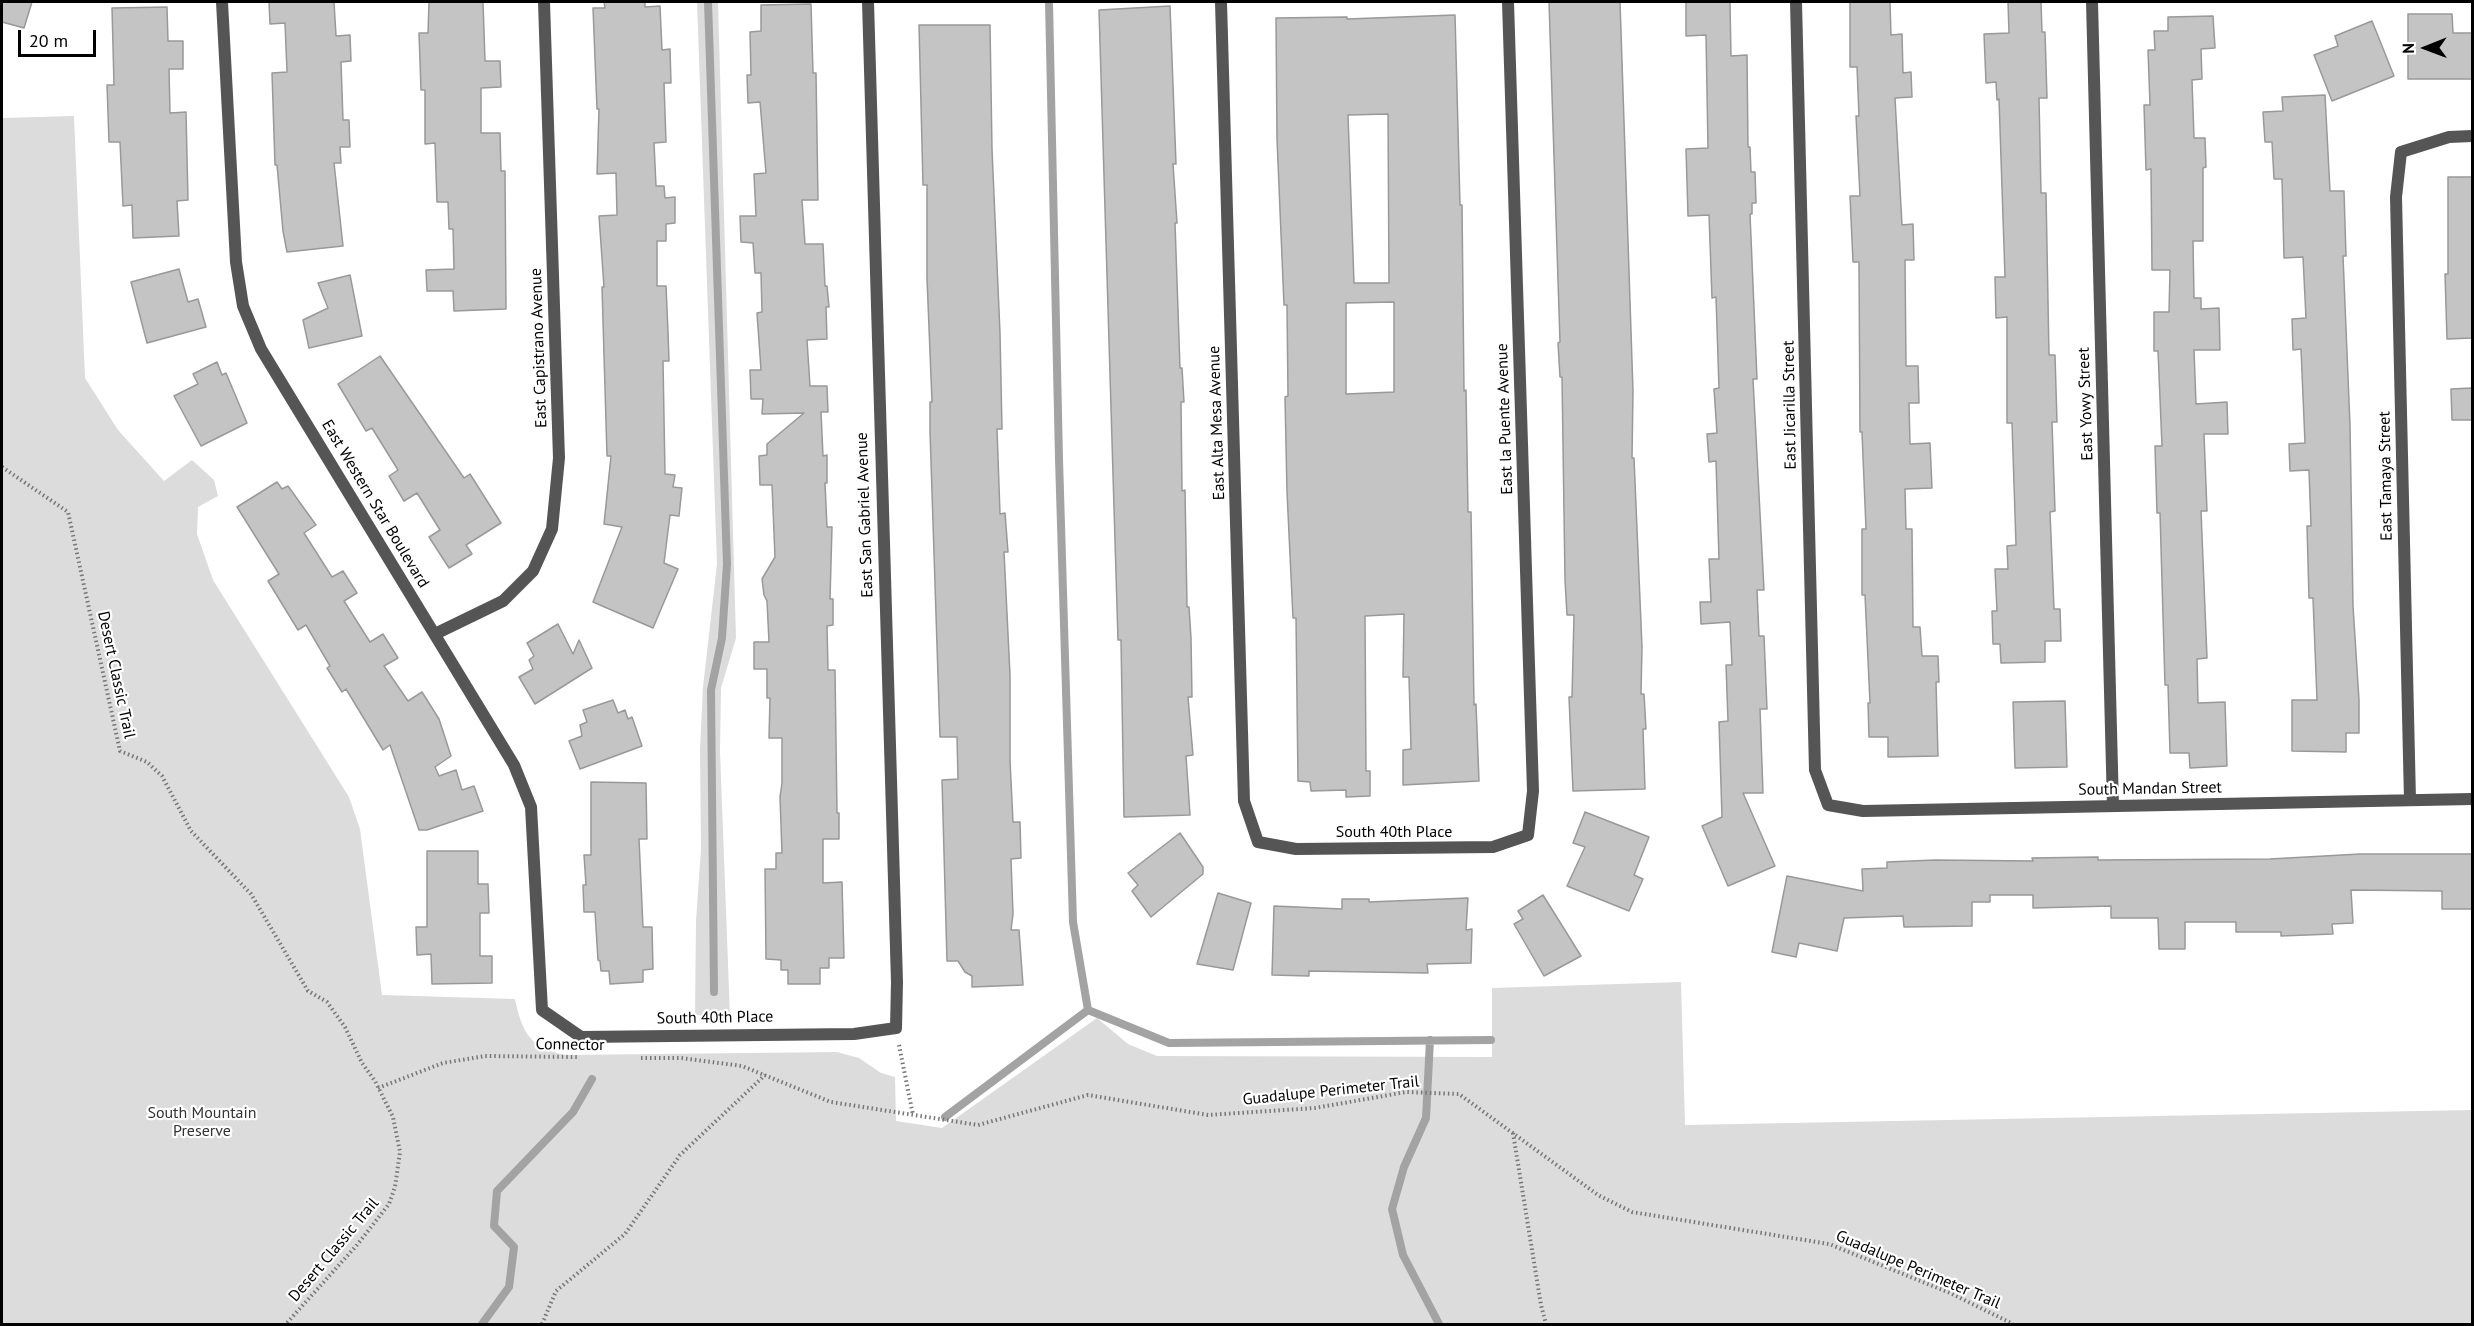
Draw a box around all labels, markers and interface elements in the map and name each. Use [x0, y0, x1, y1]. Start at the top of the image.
scale bar [21, 18, 99, 56]
north arrow [2396, 18, 2456, 78]
text: 20 m [29, 29, 68, 52]
text: N [2398, 43, 2418, 54]
street label: East Capistrano Avenue [527, 268, 551, 428]
street label: East Jicarilla Street [1779, 340, 1801, 470]
street label: East la Puente Avenue [1493, 343, 1517, 495]
street label: East Alta Mesa Avenue [1205, 346, 1229, 500]
street label: East Yowy Street [2074, 347, 2098, 461]
street label: East Tamaya Street [2375, 411, 2397, 541]
street label: East Western Star Boulevard [317, 417, 433, 591]
street label: East San Gabriel Avenue [853, 432, 877, 598]
street label: Desert Classic Trail [93, 610, 139, 740]
street label: South Mandan Street [2078, 778, 2222, 800]
street label: South 40th Place [1336, 822, 1452, 842]
street label: South 40th Place [657, 1007, 773, 1029]
street label: Connector [535, 1035, 605, 1055]
street label: Guadalupe Perimeter Trail [1242, 1072, 1420, 1110]
park label: South Mountain Preserve [147, 1103, 257, 1141]
street label: Desert Classic Trail [285, 1194, 383, 1306]
street label: Guadalupe Perimeter Trail [1833, 1227, 2003, 1313]

